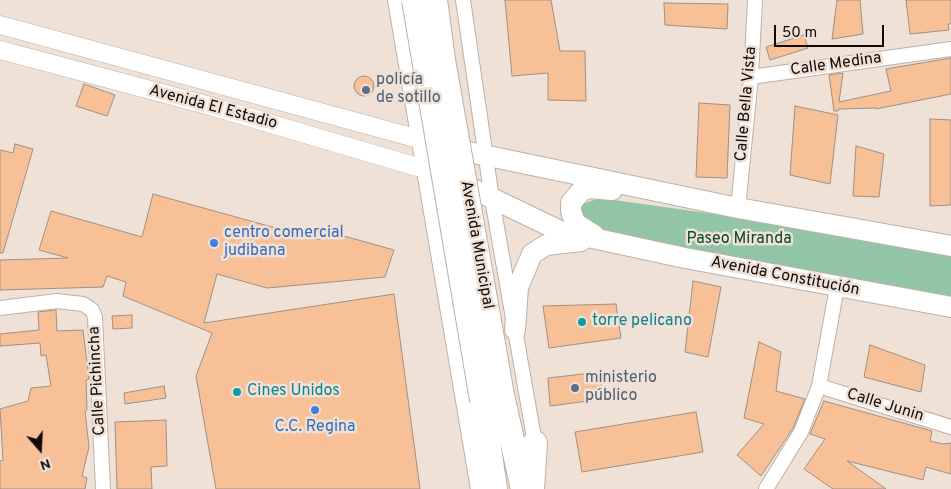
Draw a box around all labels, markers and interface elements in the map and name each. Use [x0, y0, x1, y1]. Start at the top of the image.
scale bar [776, 15, 886, 47]
text: 50 m [782, 24, 817, 43]
street label: Calle Bella Vista [732, 46, 762, 162]
street label: Calle Medina [789, 49, 883, 81]
place label: policía de sotillo [376, 71, 441, 109]
street label: Avenida El Estadio [147, 82, 279, 134]
marker: policía de sotillo [360, 84, 372, 96]
street label: Avenida Municipal [455, 179, 497, 311]
place label: centro comercial judibana [224, 224, 344, 262]
park label: Paseo Miranda [686, 230, 792, 250]
marker: centro comercial judibana [208, 237, 220, 249]
street label: Avenida Constitución [709, 253, 861, 301]
place label: torre pelicano [592, 312, 692, 332]
marker: torre pelicano [576, 316, 588, 328]
street label: Calle Pichincha [86, 326, 110, 436]
place label: ministerio público [585, 369, 657, 407]
place label: Cines Unidos [247, 382, 340, 402]
marker: ministerio público [569, 382, 581, 394]
street label: Calle Junin [844, 385, 926, 427]
marker: Cines Unidos [231, 386, 243, 398]
marker: C.C. Regina [309, 404, 321, 416]
place label: C.C. Regina [275, 418, 355, 438]
north arrow [15, 424, 65, 474]
text: N [38, 454, 53, 473]

